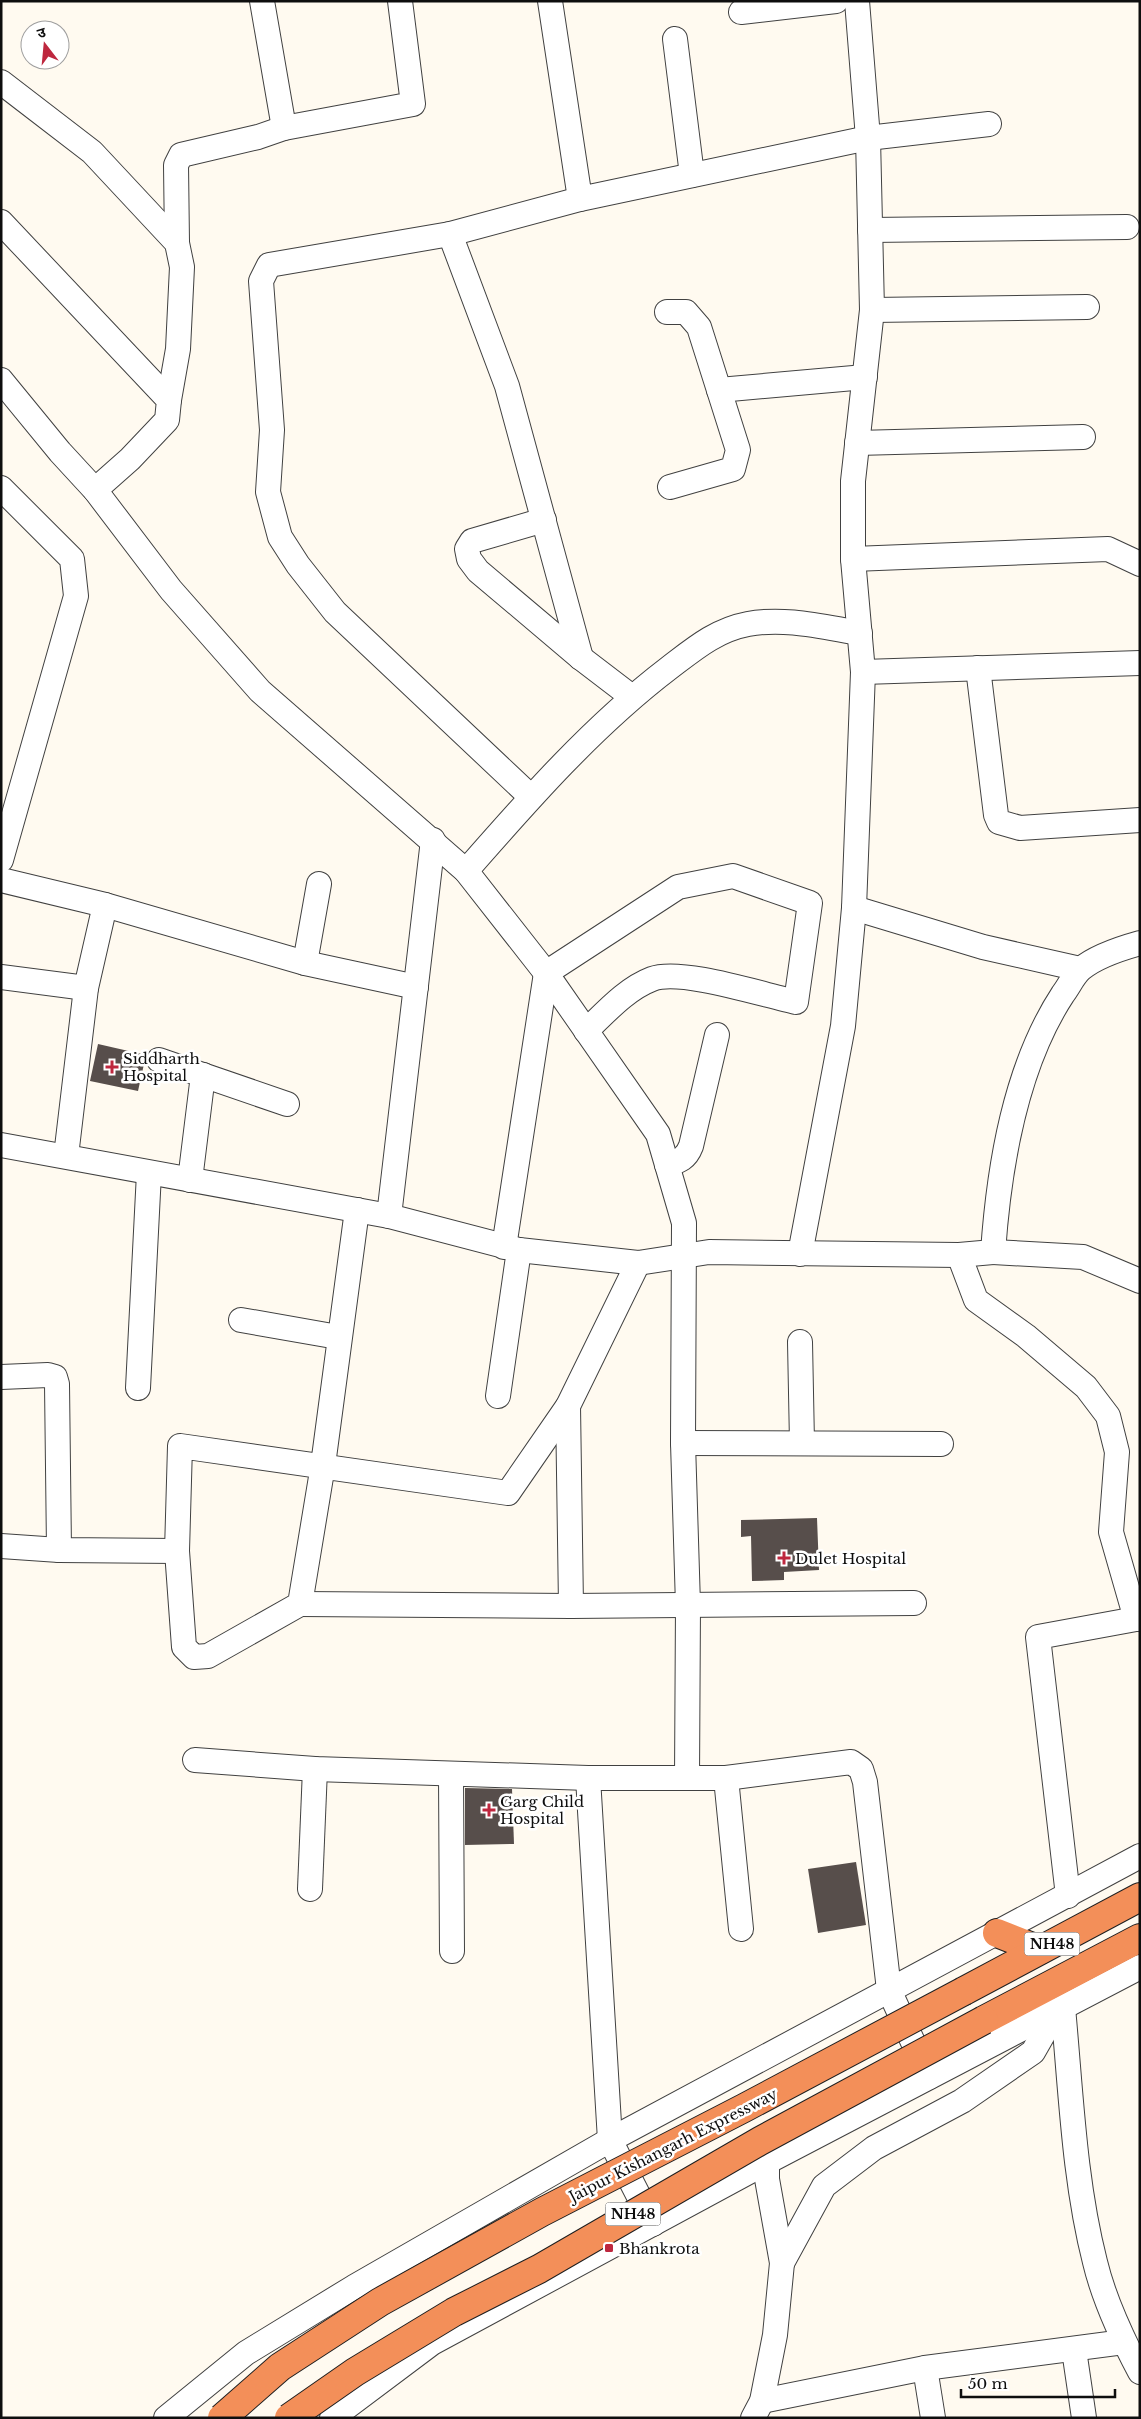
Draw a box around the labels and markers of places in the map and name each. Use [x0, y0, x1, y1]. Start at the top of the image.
place label: Siddharth Hospital [123, 1049, 200, 1085]
marker: Siddharth Hospital [105, 1060, 119, 1074]
place label: Dulet Hospital [795, 1549, 906, 1568]
marker: Dulet Hospital [777, 1551, 791, 1565]
place label: Garg Child Hospital [500, 1792, 584, 1828]
marker: Garg Child Hospital [482, 1803, 496, 1817]
place label: Bhankrota [619, 2239, 700, 2258]
marker: Bhankrota [603, 2242, 615, 2254]

